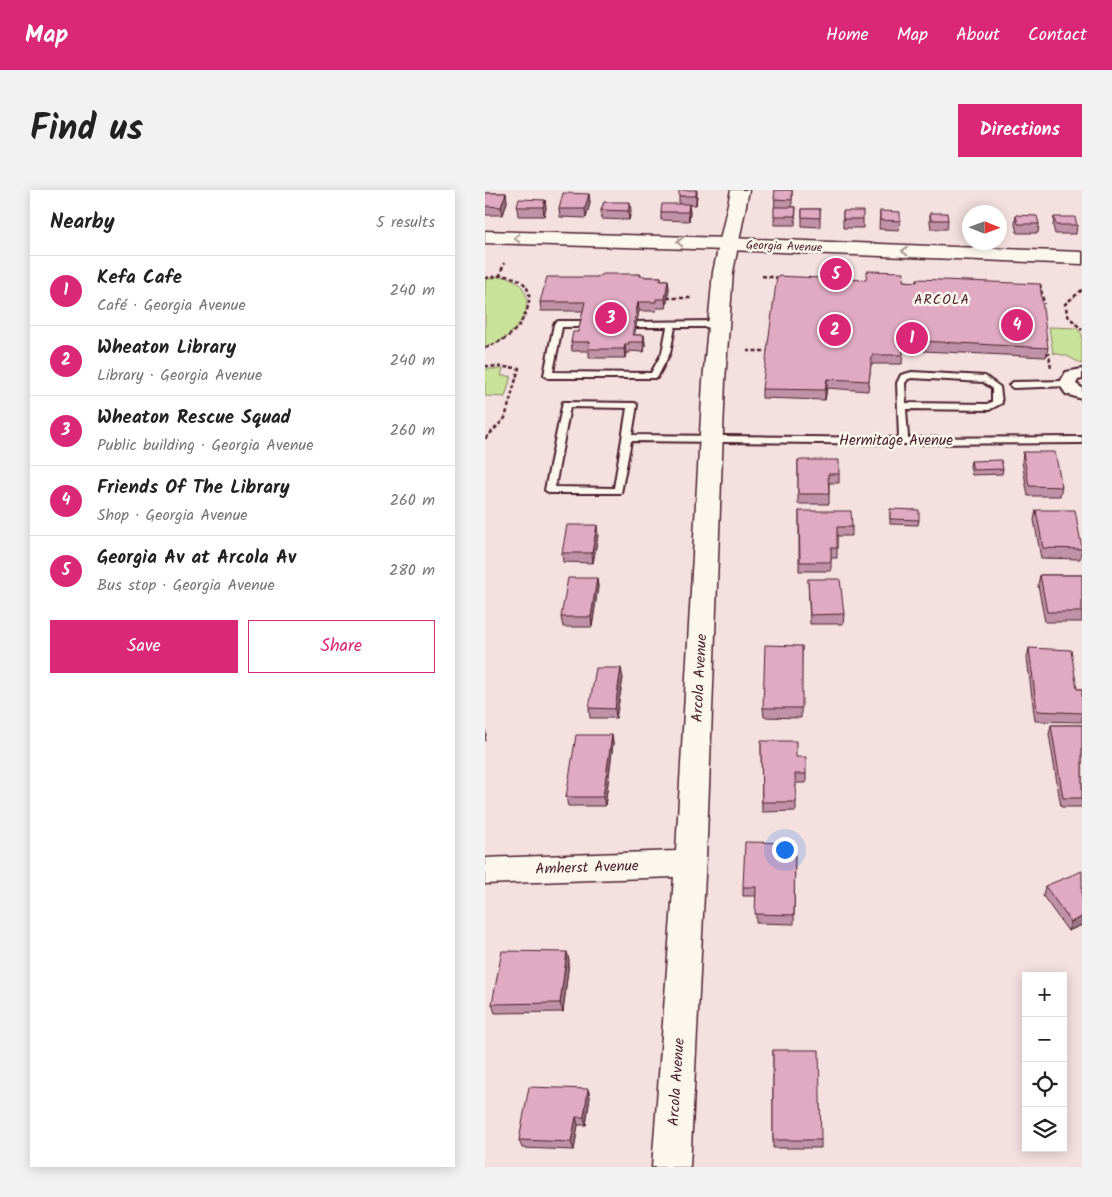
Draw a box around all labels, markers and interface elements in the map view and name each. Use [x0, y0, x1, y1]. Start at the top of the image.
text: Map [25, 16, 68, 55]
text: Home [826, 21, 869, 50]
text: Map [897, 21, 928, 50]
text: About [956, 21, 1000, 50]
text: Contact [1028, 21, 1087, 50]
text: Find us [30, 102, 143, 158]
button: Directions [958, 104, 1082, 157]
north arrow [962, 205, 1007, 250]
text: Nearby [50, 206, 115, 239]
text: 5 results [376, 210, 435, 235]
one-way arrow [513, 233, 520, 243]
street label: Georgia Avenue [745, 236, 823, 257]
one-way arrow [675, 237, 683, 248]
one-way arrow [900, 245, 908, 256]
pin: 5 [820, 255, 852, 293]
text: Kefa Cafe [97, 263, 182, 293]
text: 1 [64, 278, 68, 303]
text: 240 m [390, 278, 435, 303]
district label: ARCOLA [914, 289, 970, 311]
text: Café · Georgia Avenue [97, 293, 246, 318]
pin: 3 [595, 299, 627, 337]
pin: 4 [1001, 306, 1033, 344]
pin: 2 [819, 311, 851, 349]
pin: 1 [896, 319, 928, 357]
text: Wheaton Library [97, 333, 236, 363]
text: 2 [61, 348, 71, 373]
text: 240 m [390, 348, 435, 373]
text: Library · Georgia Avenue [97, 363, 262, 388]
text: Wheaton Rescue Squad [97, 403, 291, 433]
text: 3 [62, 418, 70, 443]
text: 260 m [390, 418, 435, 443]
street label: Hermitage Avenue [839, 429, 953, 453]
text: Public building · Georgia Avenue [97, 433, 313, 458]
text: Friends Of The Library [97, 473, 290, 503]
text: 4 [62, 488, 70, 513]
text: 260 m [390, 488, 435, 513]
text: Shop · Georgia Avenue [97, 503, 248, 528]
text: Georgia Av at Arcola Av [97, 543, 296, 573]
text: 5 [62, 558, 70, 583]
text: 280 m [389, 558, 435, 583]
text: Bus stop · Georgia Avenue [97, 573, 275, 598]
button: Save [50, 620, 238, 673]
button: Share [248, 620, 435, 673]
street label: Arcola Avenue [686, 633, 714, 723]
your location [772, 837, 798, 863]
street label: Amherst Avenue [535, 854, 639, 882]
map controls [1022, 972, 1067, 1152]
button: + [1022, 972, 1067, 1017]
button: − [1022, 1017, 1067, 1062]
street label: Arcola Avenue [662, 1037, 692, 1127]
button: locate [1022, 1062, 1067, 1107]
button: layers [1022, 1107, 1067, 1152]

